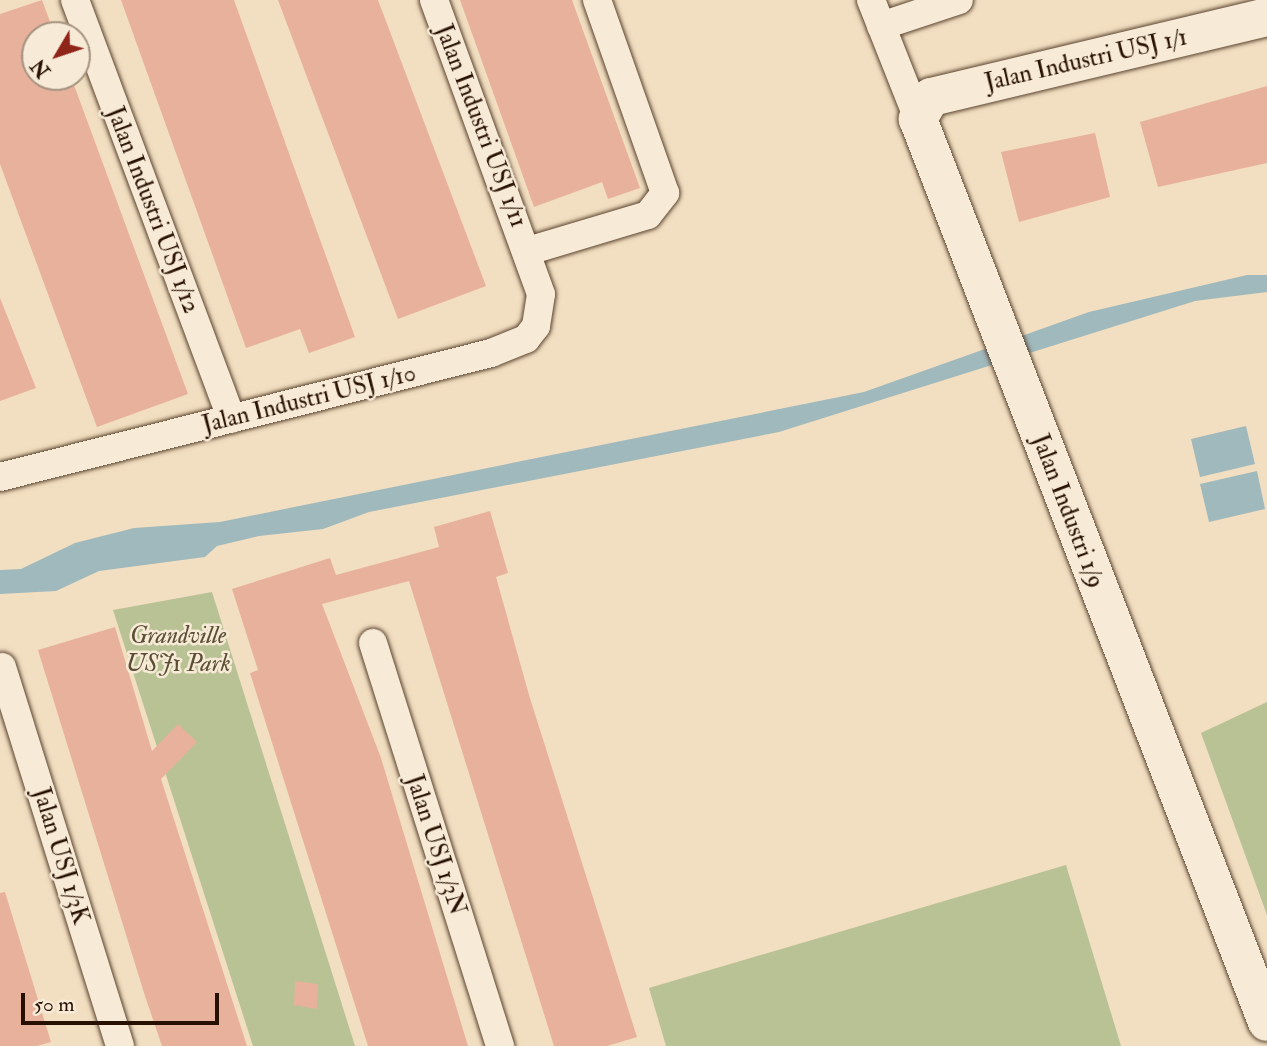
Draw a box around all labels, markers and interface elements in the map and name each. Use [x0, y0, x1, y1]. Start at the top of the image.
street label: Jalan Industri USJ 1/11 [429, 20, 533, 232]
north arrow [21, 21, 91, 91]
street label: Jalan Industri USJ 1/1 [982, 23, 1190, 97]
text: N [27, 54, 56, 82]
street label: Jalan Industri USJ 1/12 [100, 103, 206, 317]
street label: Jalan Industri USJ 1/10 [199, 359, 419, 439]
street label: Jalan Industri 1/9 [1025, 430, 1111, 592]
park label: Grandville USJ1 Park [125, 622, 231, 678]
street label: Jalan USJ 1/3N [400, 771, 472, 919]
street label: Jalan USJ 1/3K [27, 784, 95, 928]
scale bar [24, 979, 222, 1023]
text: 50 m [34, 991, 75, 1018]

